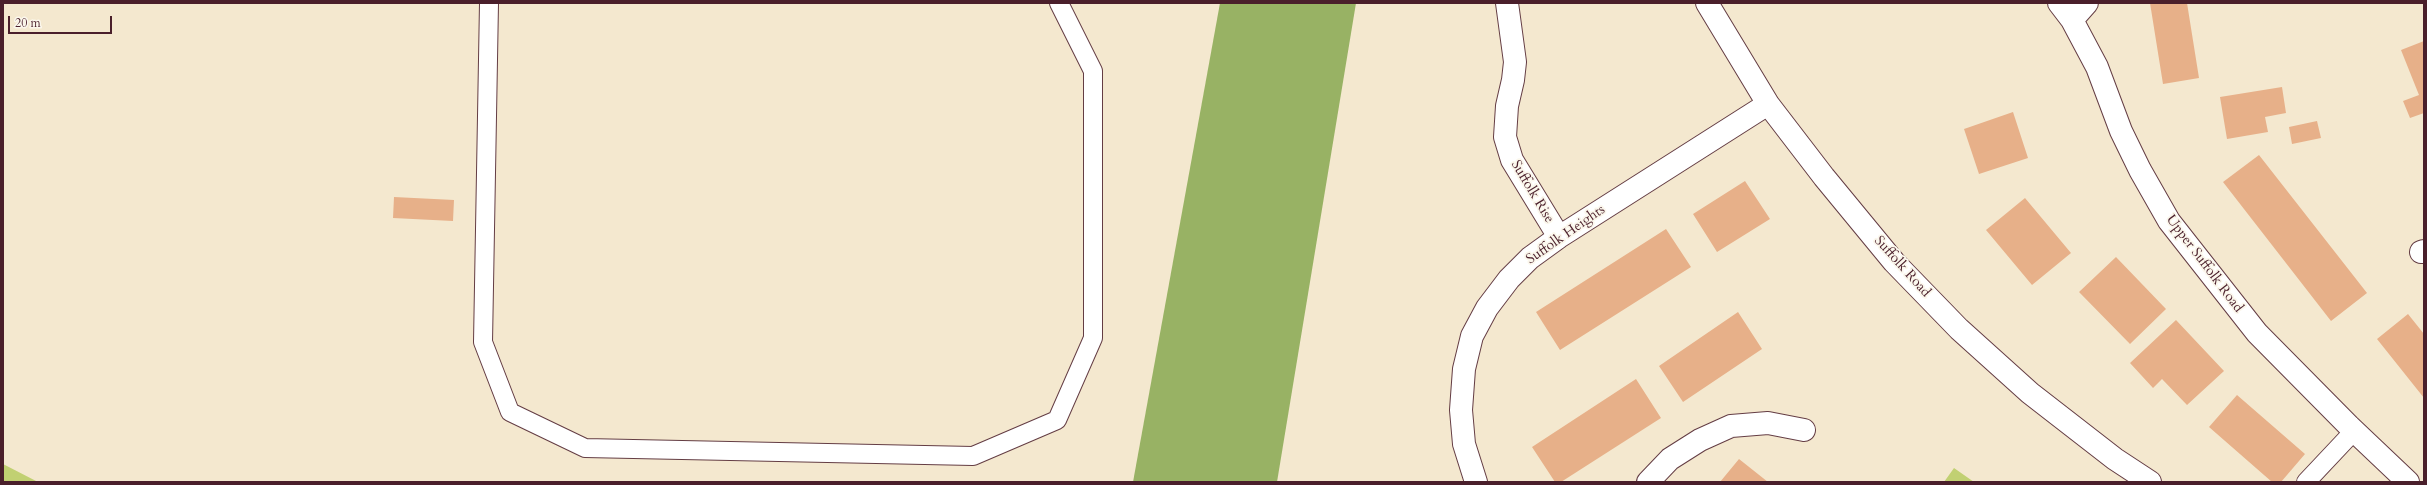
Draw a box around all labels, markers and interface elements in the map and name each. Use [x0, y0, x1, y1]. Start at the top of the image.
scale bar [10, 8, 114, 34]
text: 20 m [15, 15, 41, 31]
street label: Suffolk Rise [1507, 158, 1557, 226]
street label: Suffolk Heights [1523, 202, 1609, 268]
street label: Upper Suffolk Road [2162, 212, 2246, 316]
street label: Suffolk Road [1870, 233, 1934, 301]

